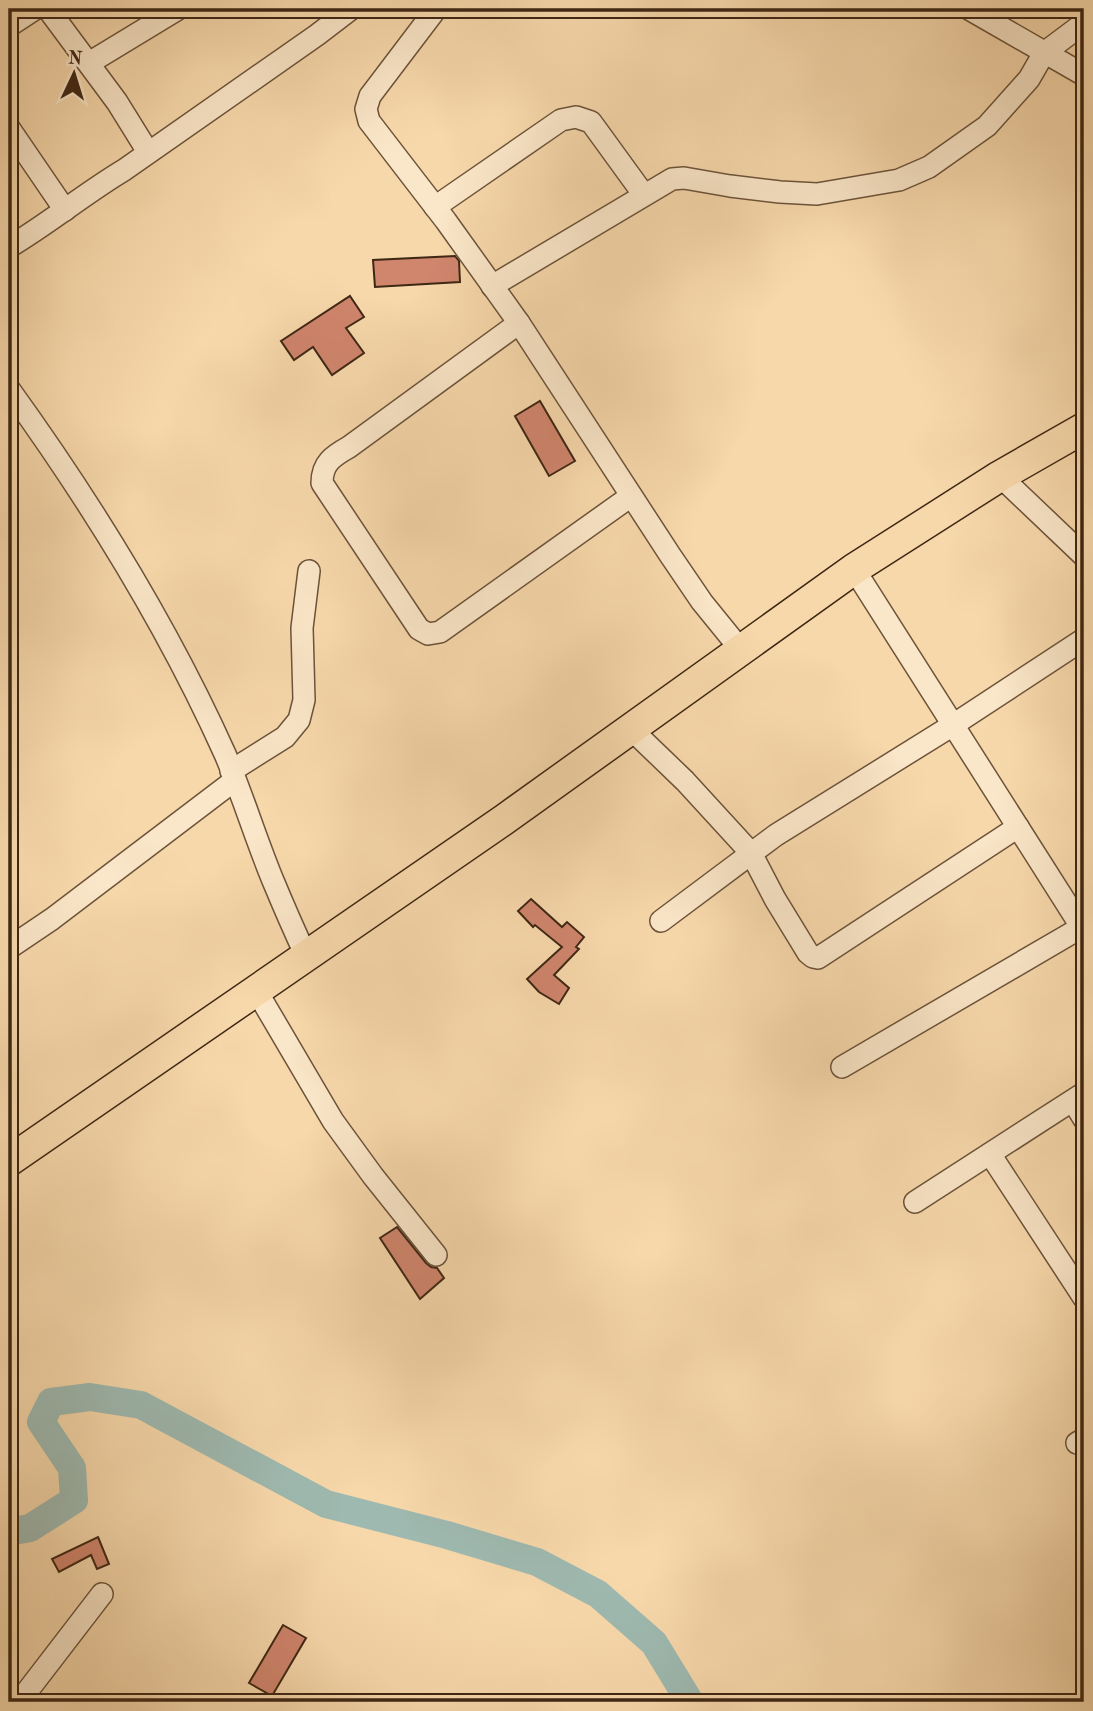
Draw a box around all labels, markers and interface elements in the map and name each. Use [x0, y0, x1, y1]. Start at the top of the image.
north arrow [38, 38, 108, 108]
text: N [67, 50, 83, 70]

